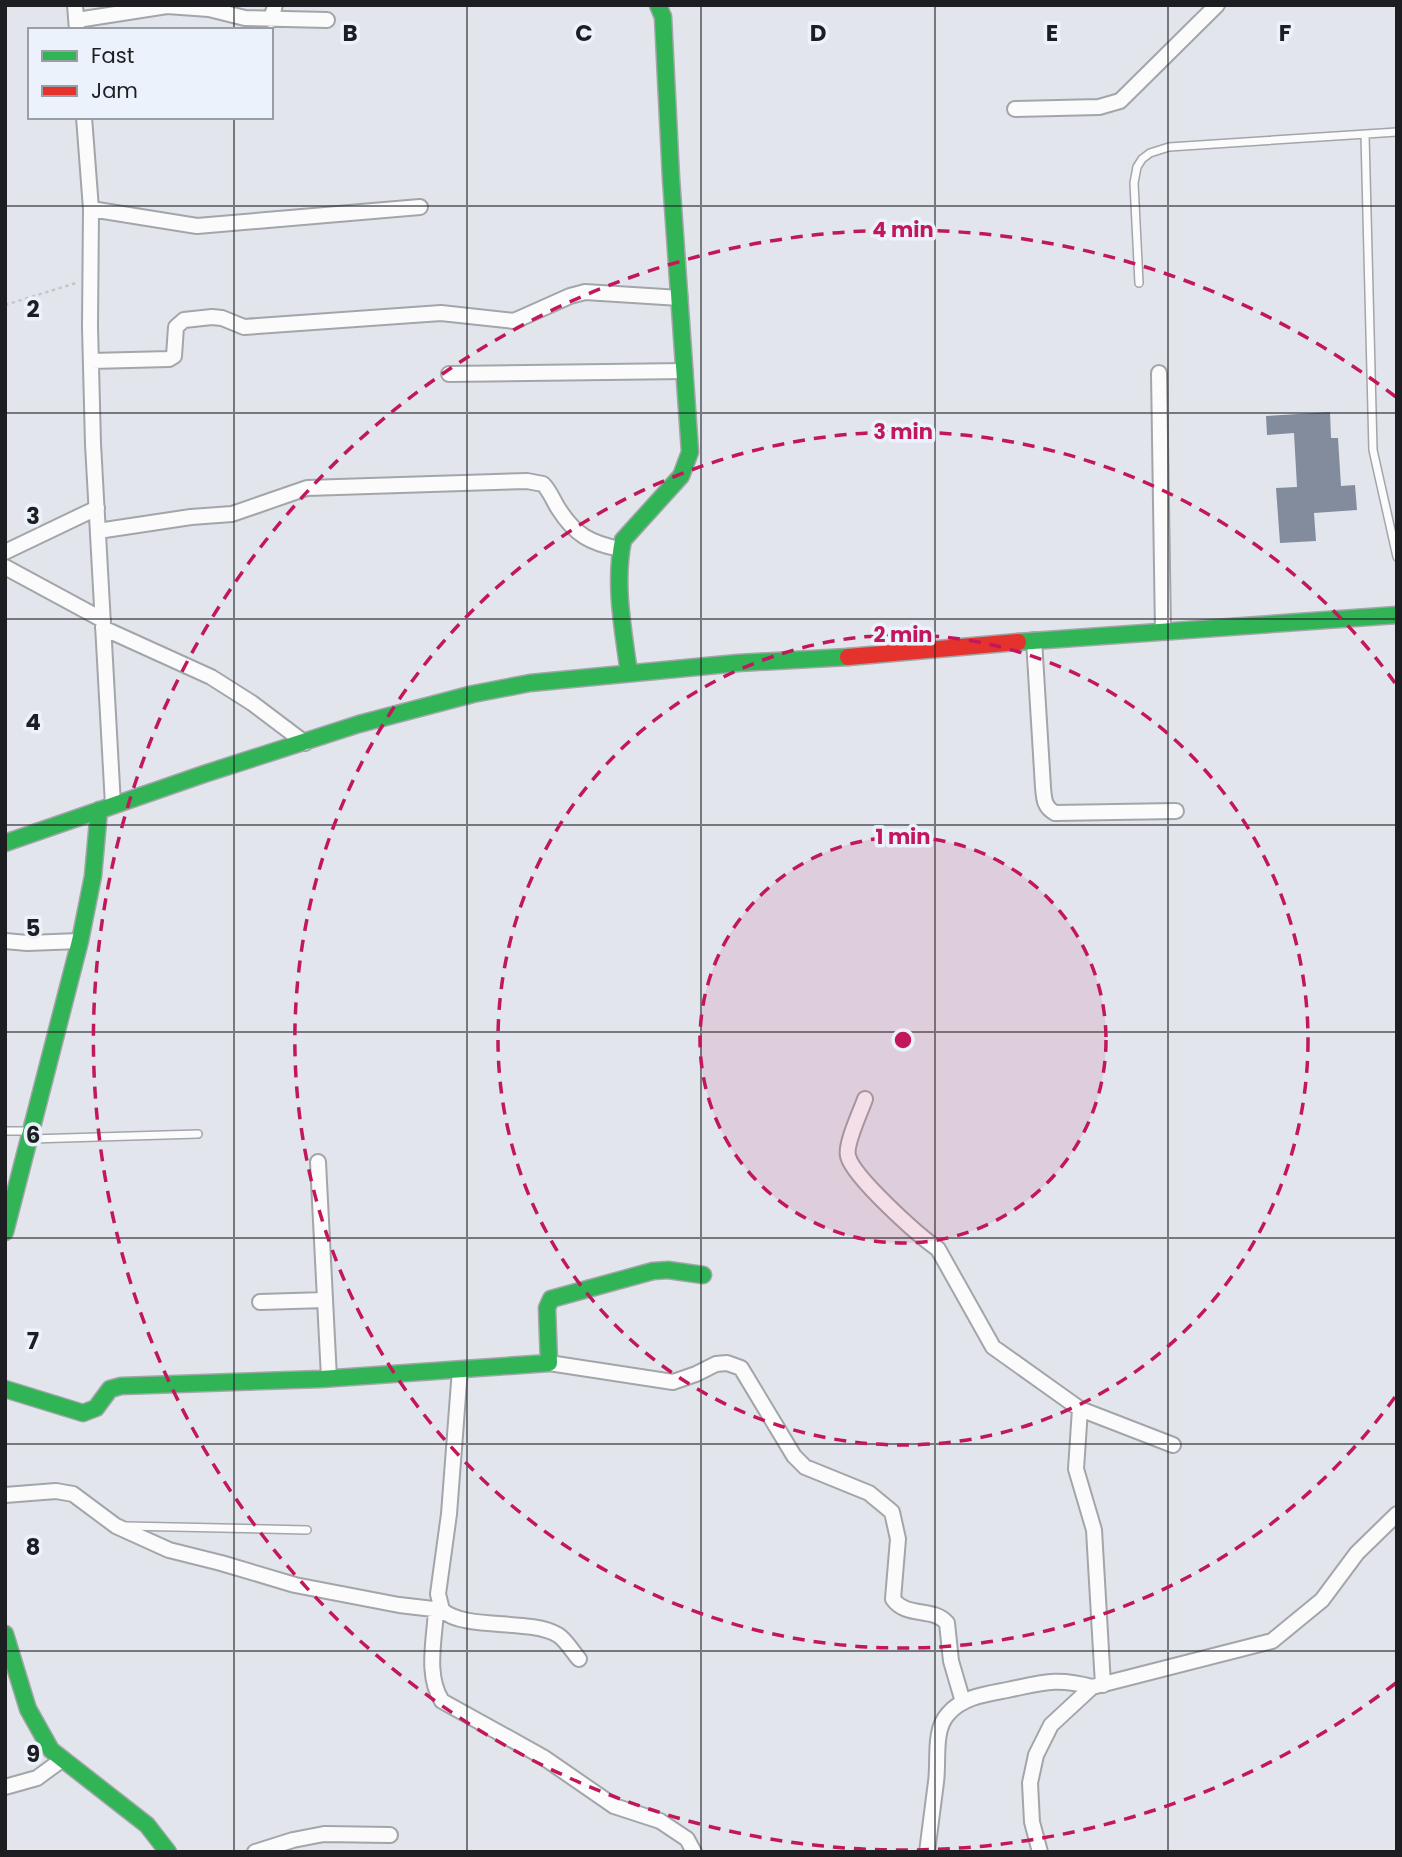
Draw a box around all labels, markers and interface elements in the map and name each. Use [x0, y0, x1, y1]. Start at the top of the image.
text: B [342, 17, 358, 49]
text: C [575, 17, 593, 49]
text: D [810, 17, 826, 49]
text: E [1046, 17, 1058, 49]
text: F [1279, 17, 1291, 49]
legend [28, 28, 273, 119]
text: Fast [91, 41, 134, 70]
text: Jam [91, 76, 138, 105]
text: 4 min [872, 215, 934, 244]
text: 2 [26, 293, 40, 325]
text: 3 min [873, 417, 933, 446]
text: 3 [26, 500, 40, 532]
text: 2 min [873, 620, 933, 649]
text: 4 [25, 706, 41, 738]
text: 1 min [876, 822, 930, 851]
text: 5 [26, 912, 40, 944]
centre of rings [891, 1028, 915, 1052]
text: 6 [26, 1119, 40, 1151]
text: 7 [27, 1325, 39, 1357]
text: 8 [26, 1531, 40, 1563]
text: 9 [26, 1738, 40, 1770]

